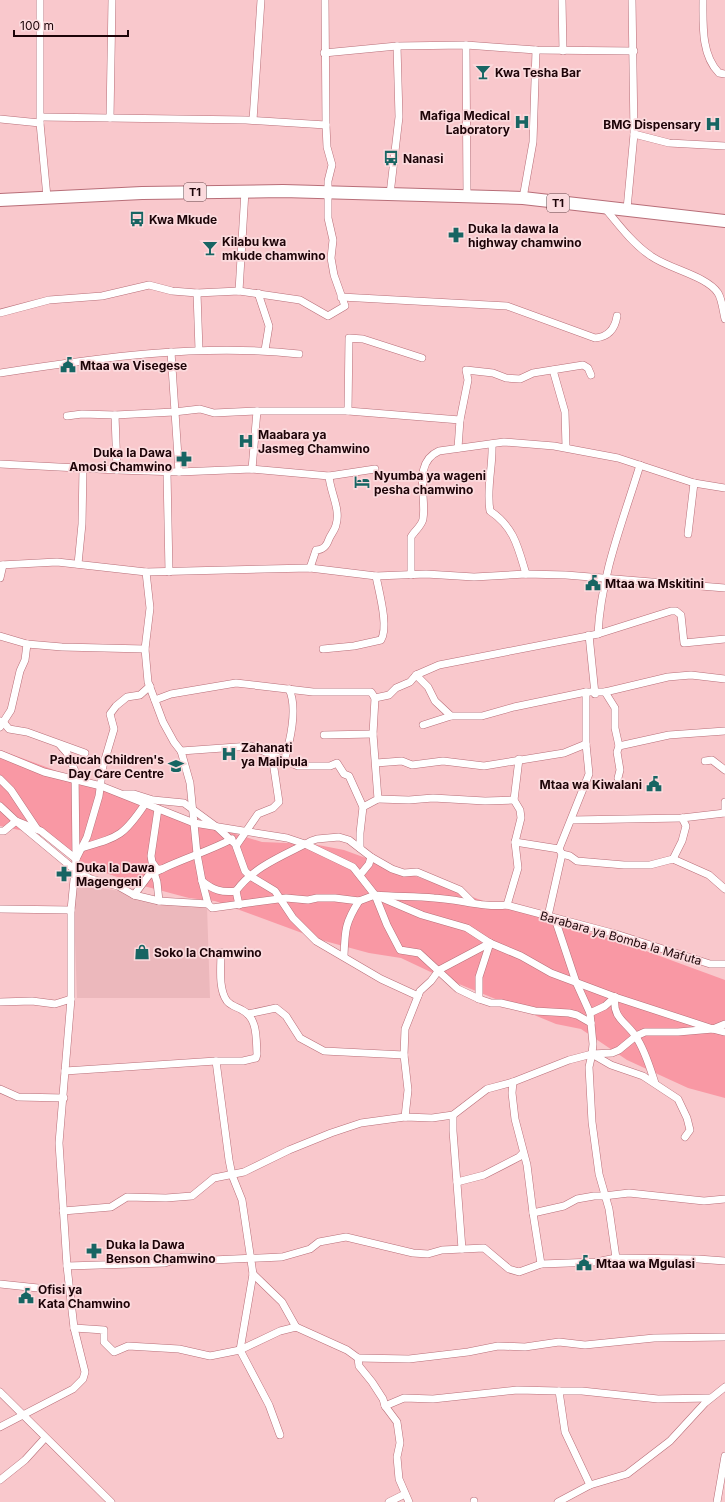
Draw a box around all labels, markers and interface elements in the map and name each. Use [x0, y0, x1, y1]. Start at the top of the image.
scale bar [14, 12, 128, 38]
text: 100 m [20, 18, 54, 33]
bar icon: Kwa Tesha Bar [474, 63, 492, 81]
place label: Kwa Tesha Bar [495, 65, 581, 80]
place label: Mafiga Medical Laboratory [420, 108, 511, 137]
hospital icon: Mafiga Medical Laboratory [513, 113, 531, 131]
hospital icon: BMG Dispensary [704, 115, 722, 133]
place label: BMG Dispensary [603, 117, 702, 132]
bus stop icon: Nanasi [382, 149, 400, 167]
place label: Nanasi [403, 151, 444, 166]
road number: T1 [184, 183, 206, 201]
road number: T1 [547, 194, 569, 212]
bus stop icon: Kwa Mkude [128, 210, 146, 228]
place label: Kwa Mkude [149, 212, 217, 227]
place label: Duka la dawa la highway chamwino [468, 221, 582, 250]
pharmacy icon: Duka la dawa la highway chamwino [447, 226, 465, 244]
place label: Kilabu kwa mkude chamwino [222, 234, 326, 263]
bar icon: Kilabu kwa mkude chamwino [201, 239, 219, 257]
public building icon: Mtaa wa Visegese [59, 356, 77, 374]
place label: Mtaa wa Visegese [80, 358, 187, 373]
place label: Maabara ya Jasmeg Chamwino [258, 427, 370, 456]
hospital icon: Maabara ya Jasmeg Chamwino [237, 432, 255, 450]
place label: Duka la Dawa Amosi Chamwino [69, 445, 172, 474]
pharmacy icon: Duka la Dawa Amosi Chamwino [175, 450, 193, 468]
place label: Nyumba ya wageni pesha chamwino [374, 468, 486, 497]
hotel icon: Nyumba ya wageni pesha chamwino [353, 473, 371, 491]
public building icon: Mtaa wa Mskitini [584, 574, 602, 592]
place label: Mtaa wa Mskitini [605, 576, 704, 591]
place label: Zahanati ya Malipula [241, 740, 308, 769]
hospital icon: Zahanati ya Malipula [220, 745, 238, 763]
place label: Paducah Children's Day Care Centre [50, 752, 164, 781]
school or university icon: Paducah Children's Day Care Centre [167, 757, 185, 775]
public building icon: Mtaa wa Kiwalani [645, 775, 663, 793]
place label: Mtaa wa Kiwalani [539, 777, 642, 792]
place label: Duka la Dawa Magengeni [76, 860, 155, 889]
pharmacy icon: Duka la Dawa Magengeni [55, 865, 73, 883]
street label: Barabara ya Bomba la Mafuta [538, 908, 704, 968]
shop icon: Soko la Chamwino [133, 943, 151, 961]
place label: Soko la Chamwino [154, 945, 262, 960]
place label: Duka la Dawa Benson Chamwino [106, 1237, 216, 1266]
pharmacy icon: Duka la Dawa Benson Chamwino [85, 1242, 103, 1260]
public building icon: Mtaa wa Mgulasi [575, 1254, 593, 1272]
place label: Mtaa wa Mgulasi [596, 1256, 695, 1271]
place label: Ofisi ya Kata Chamwino [38, 1282, 130, 1311]
public building icon: Ofisi ya Kata Chamwino [17, 1287, 35, 1305]

